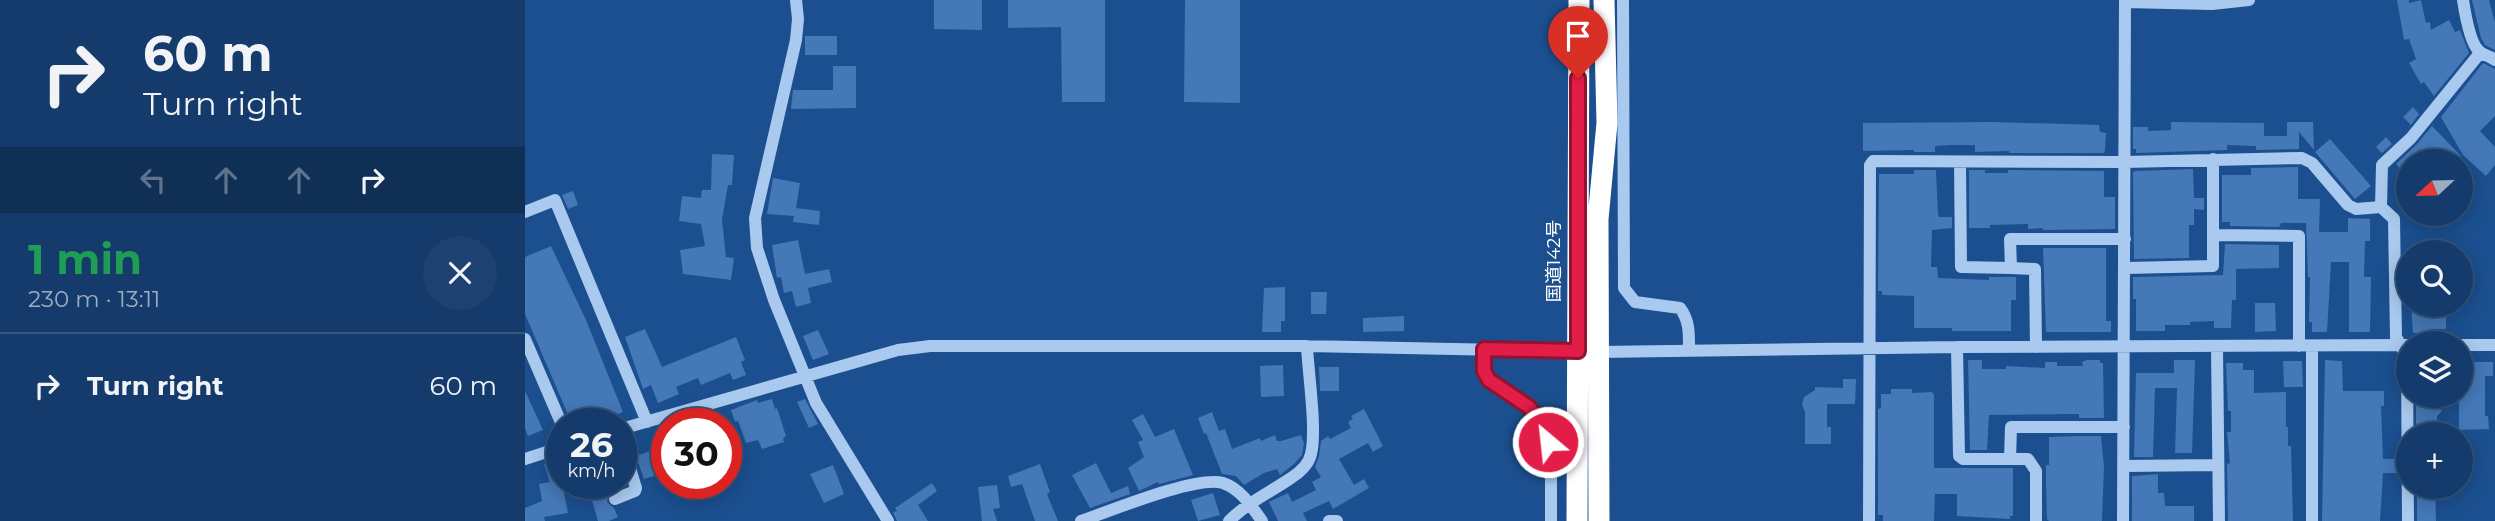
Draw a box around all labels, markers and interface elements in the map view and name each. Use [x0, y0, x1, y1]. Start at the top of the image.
pin [1548, 6, 1608, 78]
icon: arrive [1559, 17, 1597, 55]
text: 60 m [143, 24, 273, 83]
icon: right [28, 28, 119, 119]
text: Turn right [143, 84, 303, 123]
north arrow [2396, 149, 2473, 226]
map controls [2396, 149, 2473, 499]
icon: left [134, 161, 172, 199]
icon: ahead [207, 161, 245, 199]
icon: ahead [280, 161, 318, 199]
icon: right [353, 161, 391, 199]
street label: 国道142号 [1543, 220, 1565, 302]
text: 1 min [28, 233, 142, 285]
button: close [423, 236, 497, 310]
button: search [2396, 240, 2473, 317]
text: 230 m · 13:11 [28, 285, 160, 313]
button: layers [2396, 331, 2473, 408]
icon: right [28, 367, 66, 405]
text: Turn right [87, 370, 223, 402]
text: 60 m [430, 370, 497, 402]
position arrow [1511, 405, 1585, 479]
speed limit sign: 30 [651, 408, 742, 499]
button: + [2396, 422, 2473, 499]
text: 26 [570, 423, 613, 466]
text: km/h [567, 460, 616, 482]

